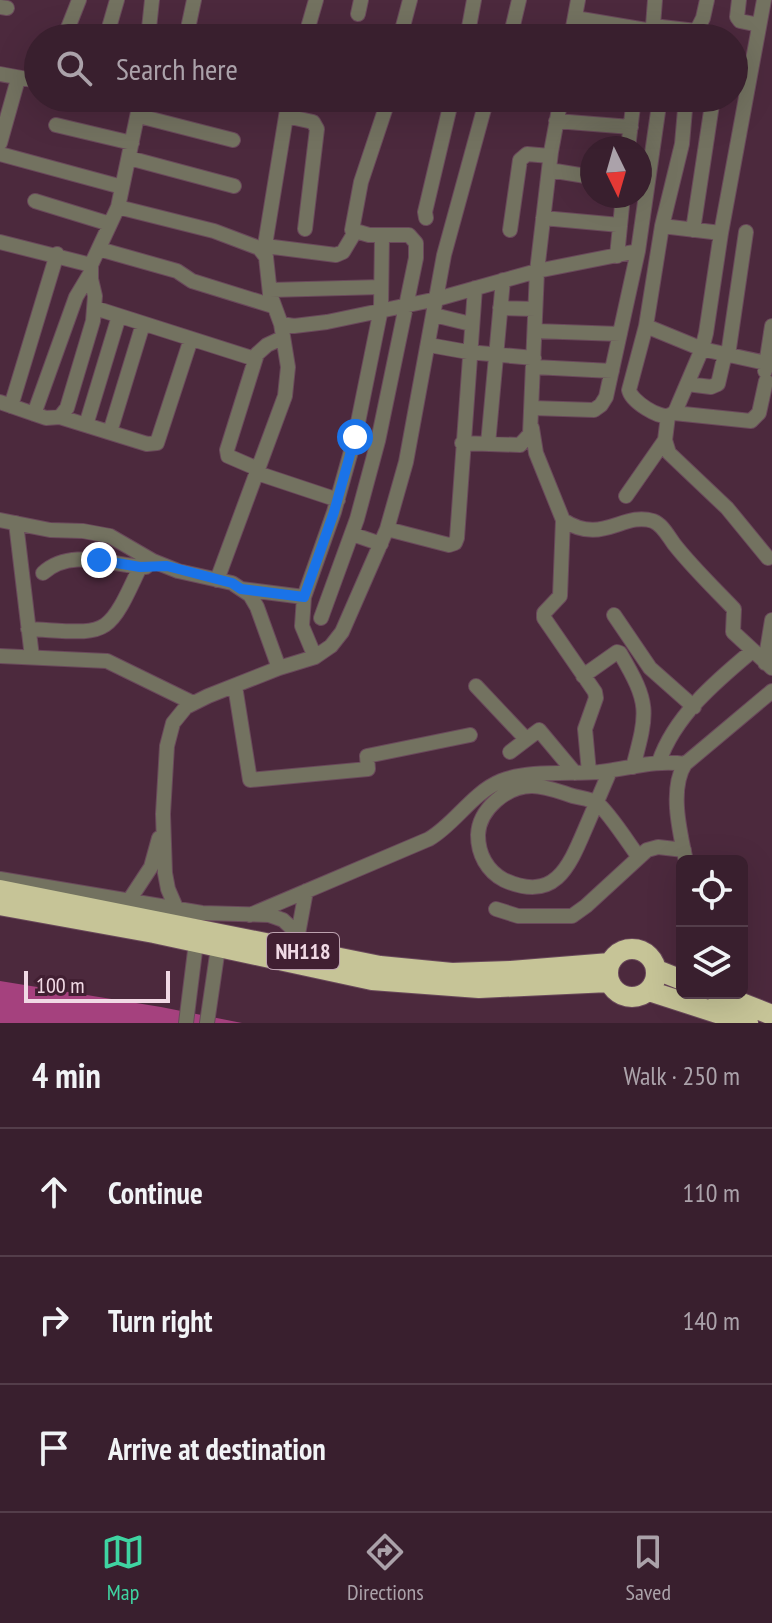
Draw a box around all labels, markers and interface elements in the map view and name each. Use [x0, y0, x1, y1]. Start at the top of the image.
search box [24, 24, 748, 112]
icon: search [52, 46, 96, 90]
text: Search here [116, 49, 238, 88]
north arrow [580, 136, 652, 208]
route start [337, 419, 373, 455]
route end [81, 542, 117, 578]
map controls [676, 855, 748, 999]
button: locate [676, 855, 748, 927]
button: layers [676, 927, 748, 999]
road number: NH118 [267, 933, 339, 969]
scale bar [24, 967, 170, 1003]
text: 100 m [36, 971, 85, 999]
text: 4 min [32, 1053, 101, 1097]
text: Walk · 250 m [623, 1059, 740, 1092]
icon: ahead [32, 1170, 76, 1214]
text: Continue [108, 1173, 203, 1212]
text: 110 m [682, 1176, 740, 1209]
icon: right [32, 1298, 76, 1342]
text: Turn right [108, 1301, 212, 1340]
text: 140 m [682, 1304, 740, 1337]
icon: arrive [32, 1426, 76, 1470]
text: Arrive at destination [108, 1429, 326, 1468]
tab: Map [101, 1530, 145, 1606]
tab: Directions [347, 1530, 424, 1606]
tab: Saved [626, 1530, 671, 1606]

